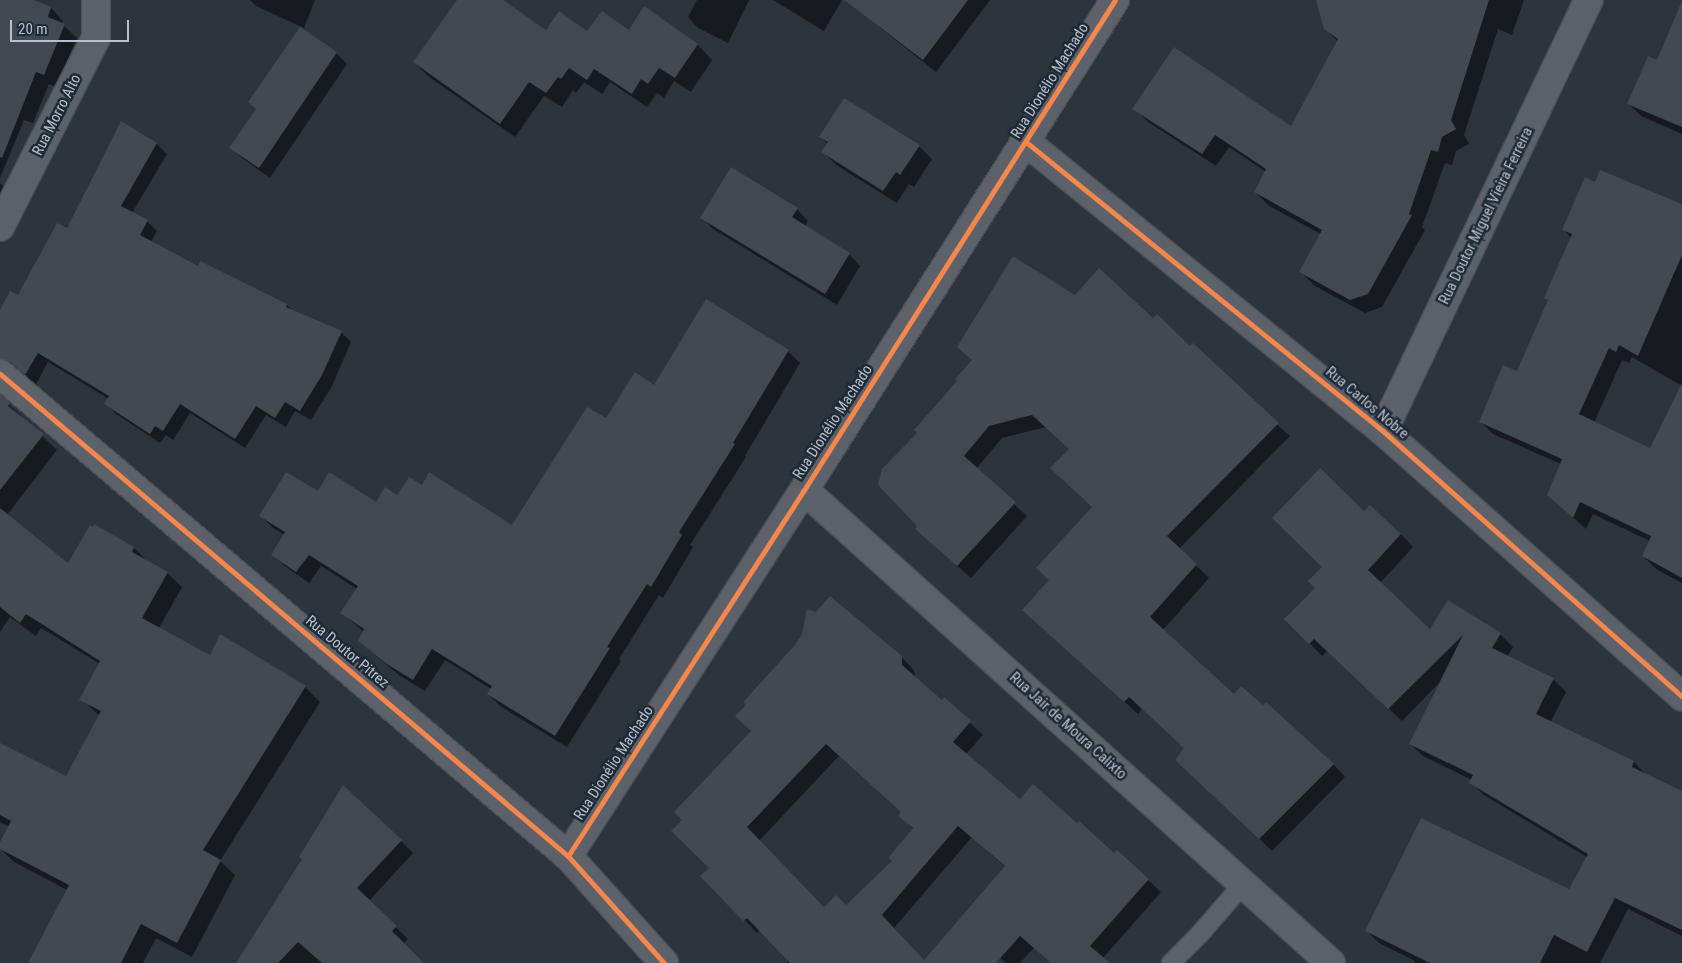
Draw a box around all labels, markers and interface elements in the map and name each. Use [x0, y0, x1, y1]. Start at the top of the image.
scale bar [12, 10, 131, 42]
text: 20 m [18, 20, 48, 38]
street label: Rua Dionélio Machado [1007, 20, 1093, 142]
street label: Rua Morro Alto [29, 71, 85, 159]
street label: Rua Doutor Miguel Vieira Ferreira [1435, 125, 1537, 307]
street label: Rua Dionélio Machado [789, 362, 877, 482]
street label: Rua Carlos Nobre [1322, 363, 1412, 443]
street label: Rua Doutor Pitrez [302, 612, 392, 692]
street label: Rua Jair de Moura Calixto [1006, 669, 1130, 783]
street label: Rua Dionélio Machado [570, 703, 658, 823]

